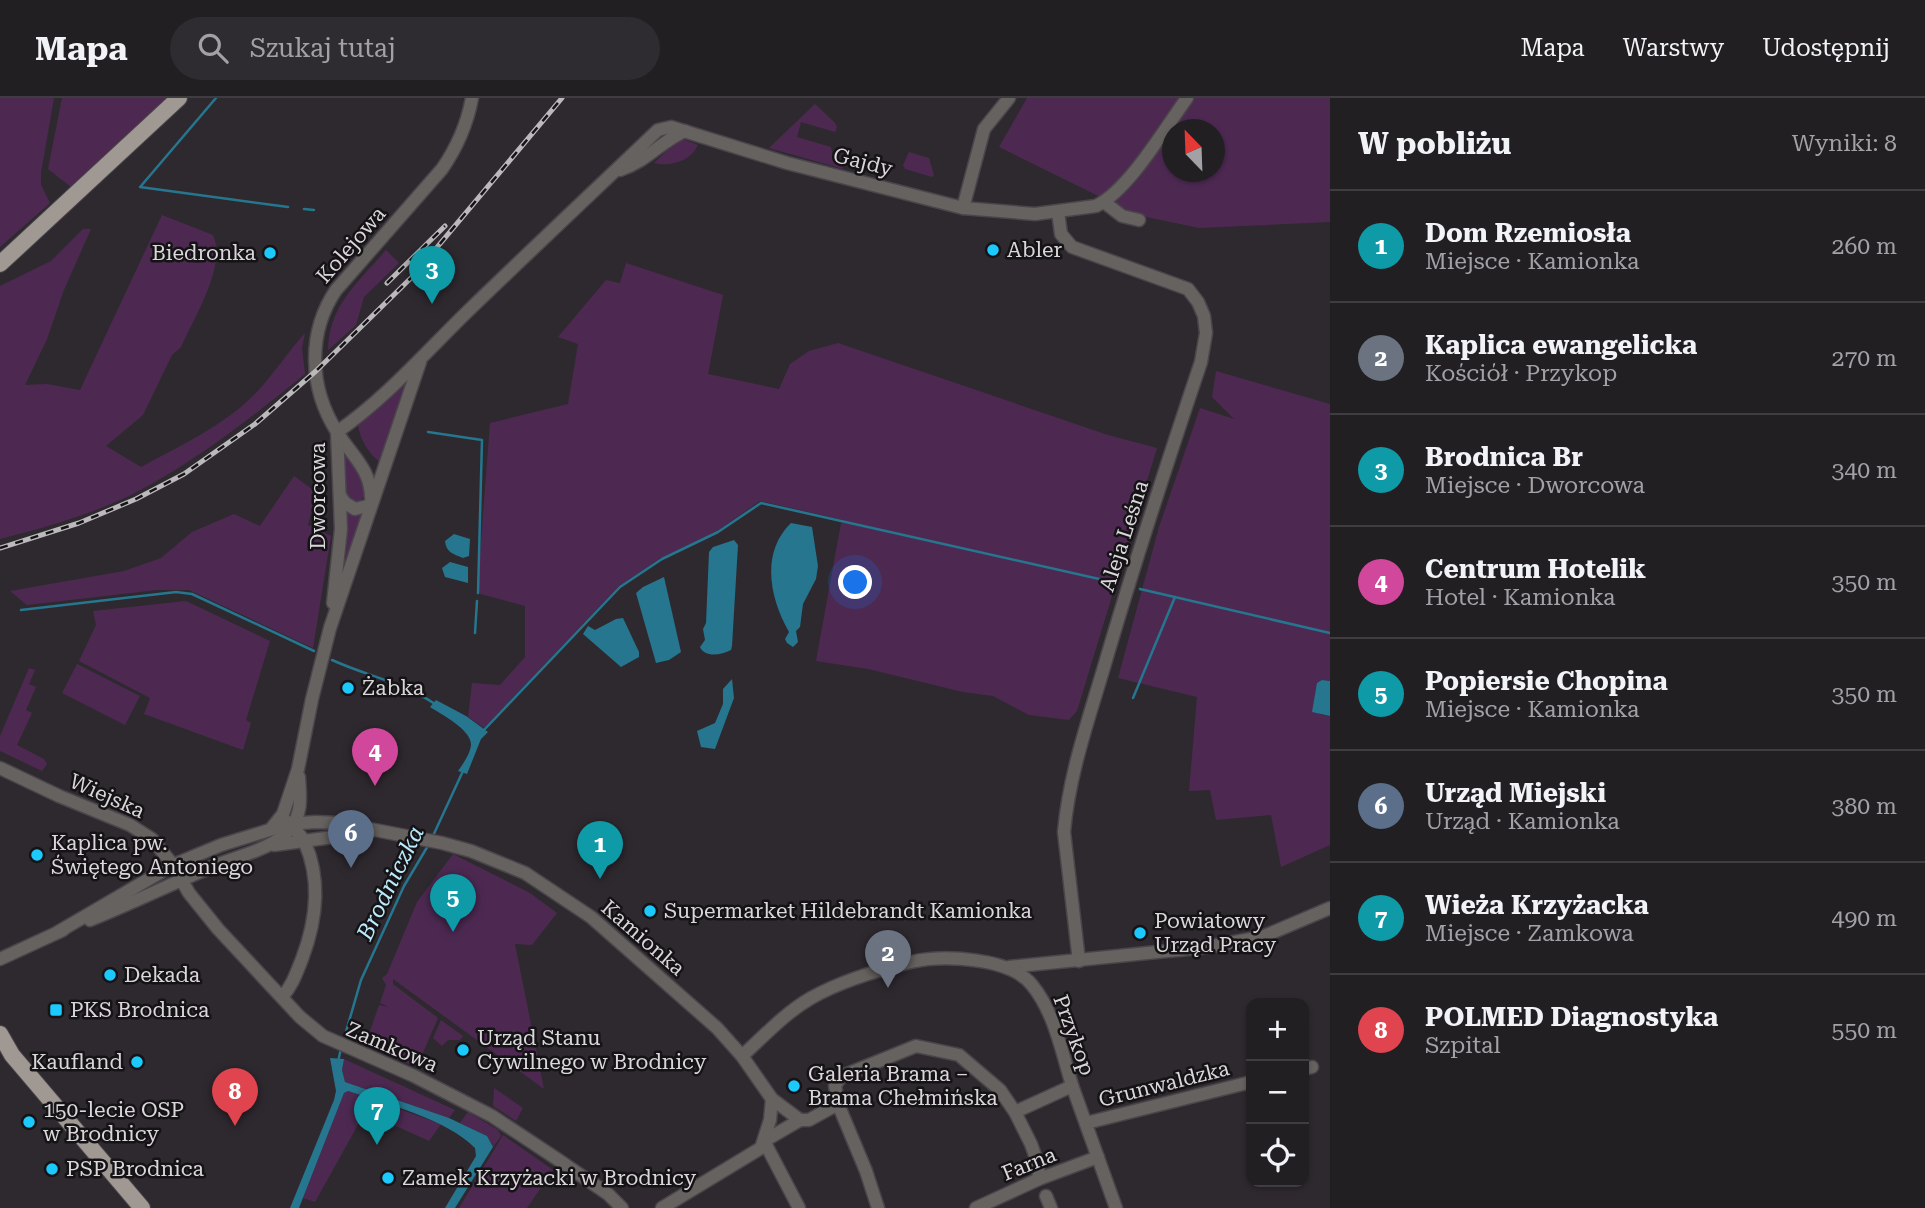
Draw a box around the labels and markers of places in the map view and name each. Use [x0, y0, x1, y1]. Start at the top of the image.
place label: Abler [1007, 238, 1063, 262]
place label: Biedronka [152, 241, 257, 265]
marker: Abler [985, 242, 1001, 258]
marker: Biedronka [262, 245, 278, 261]
pin: 3 [409, 246, 455, 304]
place label: Żabka [362, 676, 425, 700]
marker: Żabka [340, 680, 356, 696]
pin: 4 [352, 728, 398, 786]
pin: 6 [328, 810, 374, 868]
pin: 1 [577, 821, 623, 879]
place label: Kaplica pw. Świętego Antoniego [51, 831, 253, 879]
marker: Kaplica pw. Świętego Antoniego [29, 847, 45, 863]
pin: 5 [430, 874, 476, 932]
place label: Supermarket Hildebrandt Kamionka [664, 899, 1032, 923]
marker: Supermarket Hildebrandt Kamionka [642, 903, 658, 919]
place label: Powiatowy Urząd Pracy [1154, 909, 1277, 957]
marker: Powiatowy Urząd Pracy [1132, 925, 1148, 941]
pin: 2 [865, 930, 911, 988]
place label: Dekada [124, 963, 201, 987]
marker: Dekada [102, 967, 118, 983]
place label: PKS Brodnica [70, 998, 210, 1022]
marker: PKS Brodnica [48, 1002, 64, 1018]
place label: Urząd Stanu Cywilnego w Brodnicy [477, 1026, 707, 1074]
marker: Urząd Stanu Cywilnego w Brodnicy [455, 1042, 471, 1058]
place label: Kaufland [31, 1050, 124, 1074]
marker: Kaufland [129, 1054, 145, 1070]
place label: Galeria Brama – Brama Chełmińska [808, 1062, 998, 1110]
pin: 8 [212, 1068, 258, 1126]
marker: Galeria Brama – Brama Chełmińska [786, 1078, 802, 1094]
pin: 7 [354, 1087, 400, 1145]
place label: 150-lecie OSP w Brodnicy [43, 1098, 184, 1146]
marker: 150-lecie OSP w Brodnicy [21, 1114, 37, 1130]
place label: PSP Brodnica [66, 1157, 204, 1181]
marker: PSP Brodnica [44, 1161, 60, 1177]
place label: Zamek Krzyżacki w Brodnicy [402, 1166, 697, 1190]
marker: Zamek Krzyżacki w Brodnicy [380, 1170, 396, 1186]

